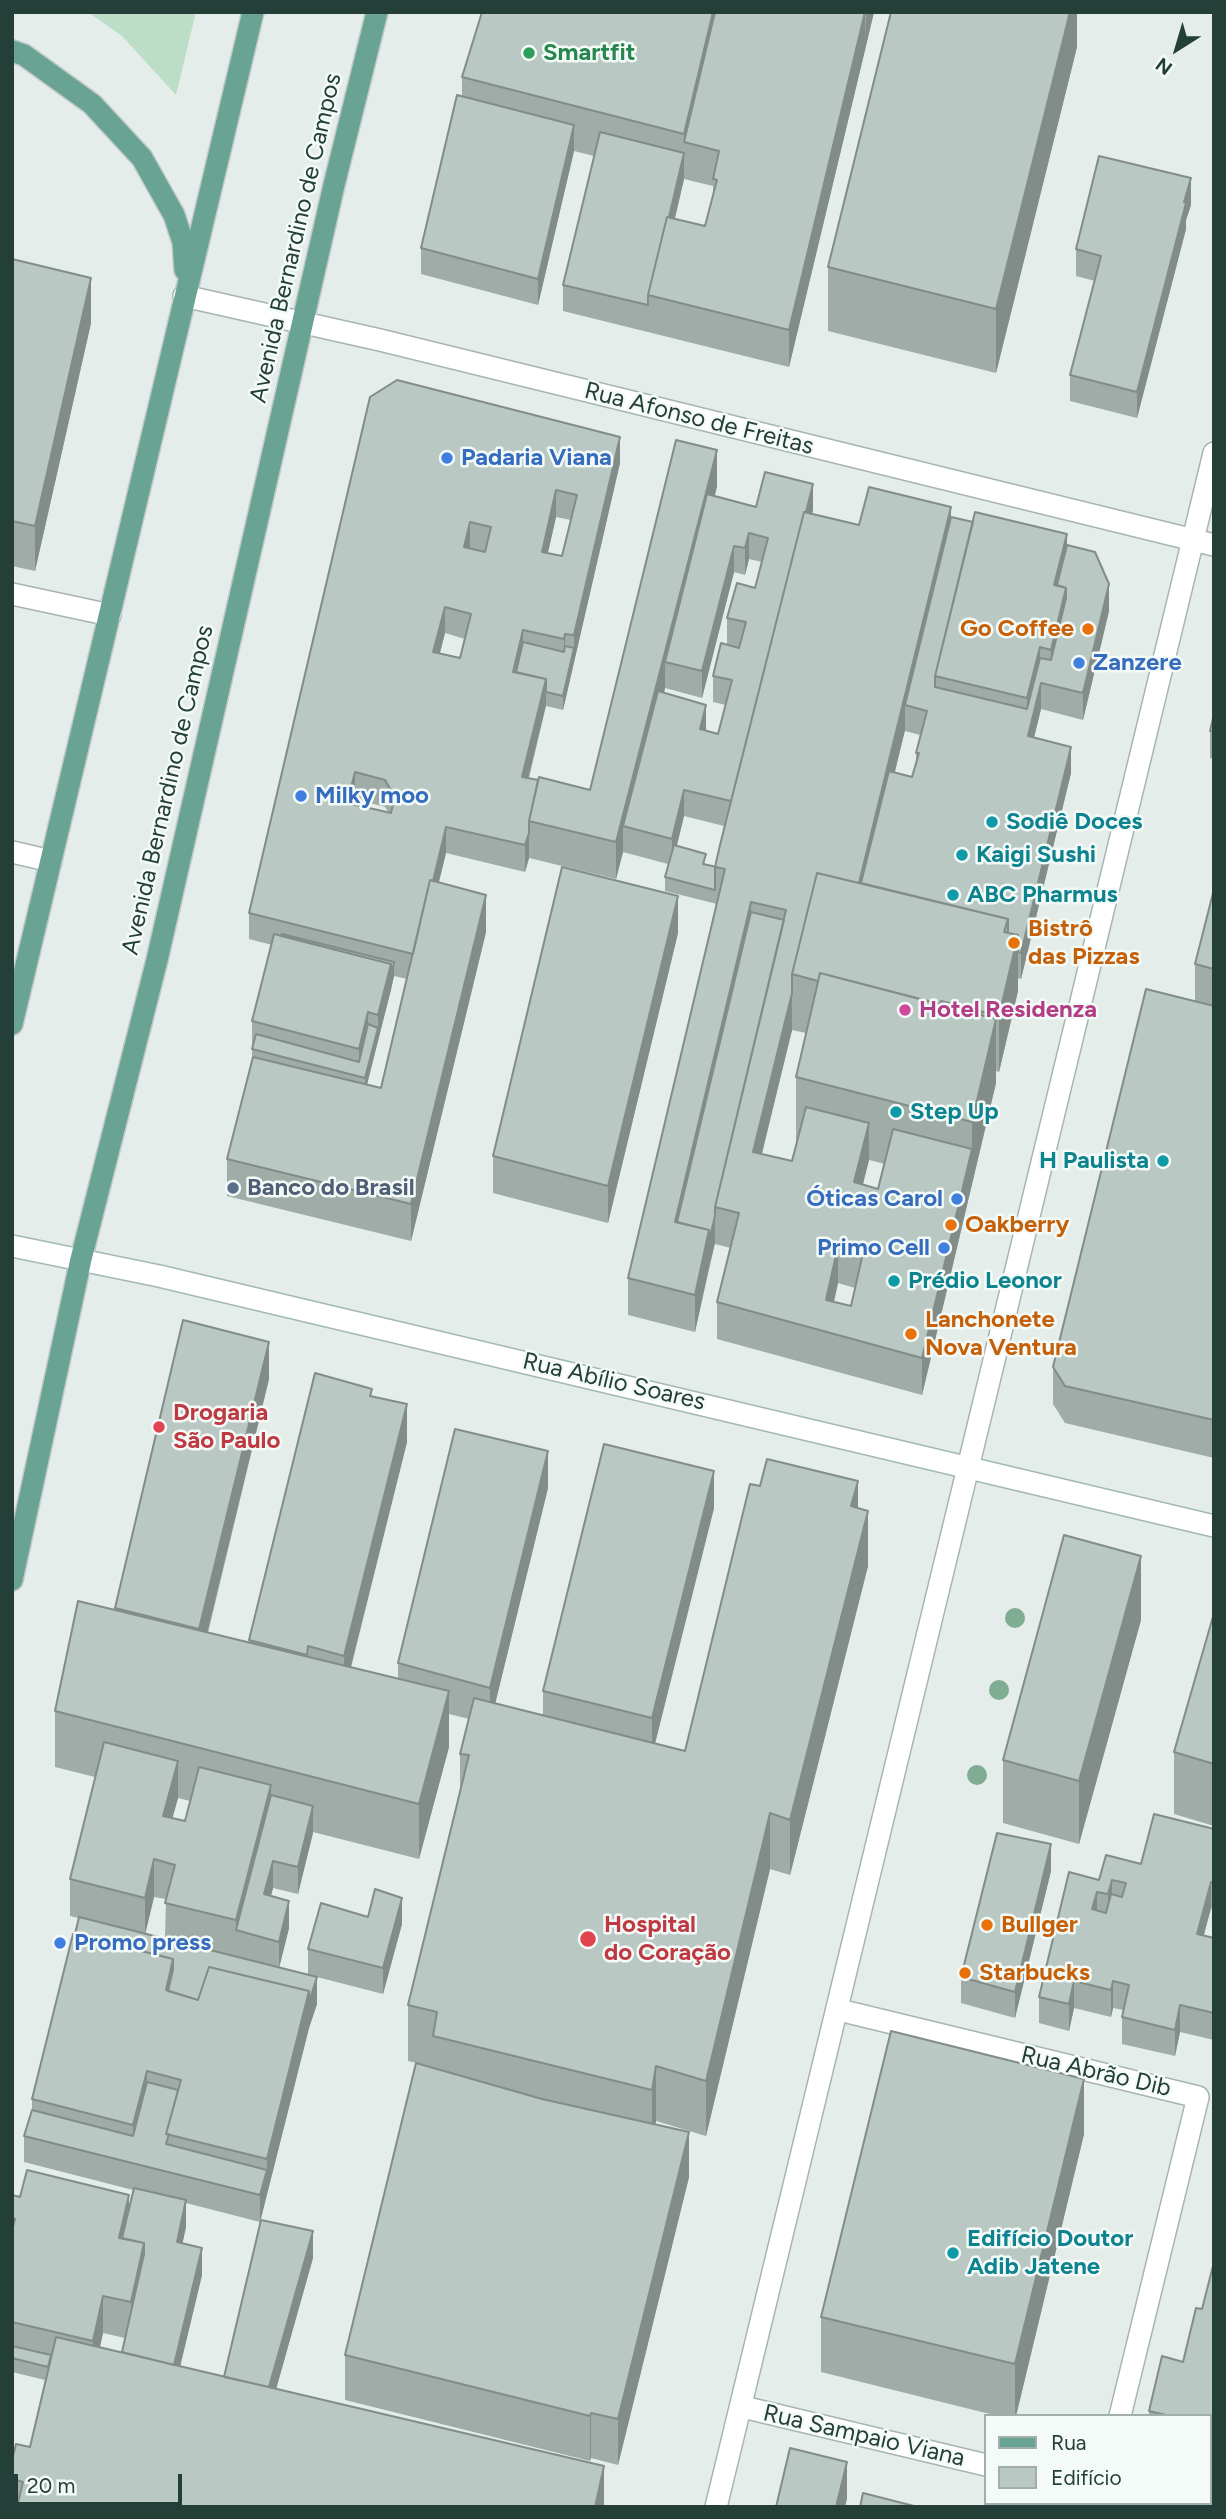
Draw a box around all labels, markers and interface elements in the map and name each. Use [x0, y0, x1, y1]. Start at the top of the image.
north arrow [1142, 14, 1212, 84]
place label: Smartfit [543, 39, 635, 67]
marker: Smartfit [521, 45, 537, 61]
text: N [1151, 53, 1177, 80]
street label: Avenida Bernardino de Campos [244, 70, 348, 406]
street label: Rua Afonso de Freitas [581, 377, 817, 461]
place label: Padaria Viana [461, 444, 612, 472]
marker: Padaria Viana [439, 450, 455, 466]
place label: Go Coffee [960, 615, 1074, 643]
marker: Go Coffee [1080, 621, 1096, 637]
street label: Avenida Bernardino de Campos [116, 622, 220, 958]
place label: Zanzere [1093, 649, 1182, 677]
marker: Zanzere [1071, 655, 1087, 671]
place label: Milky moo [315, 782, 429, 810]
marker: Milky moo [293, 788, 309, 804]
place label: Sodiê Doces [1006, 808, 1142, 836]
marker: Sodiê Doces [984, 814, 1000, 830]
place label: Kaigi Sushi [976, 841, 1096, 869]
marker: Kaigi Sushi [954, 847, 970, 863]
place label: ABC Pharmus [967, 881, 1118, 909]
marker: ABC Pharmus [945, 887, 961, 903]
place label: Bistrô das Pizzas [1028, 915, 1140, 971]
marker: Bistrô das Pizzas [1006, 935, 1022, 951]
place label: Hotel Residenza [919, 996, 1097, 1024]
marker: Hotel Residenza [897, 1002, 913, 1018]
place label: Step Up [910, 1098, 999, 1126]
marker: Step Up [888, 1104, 904, 1120]
place label: H Paulista [1039, 1147, 1149, 1175]
marker: H Paulista [1155, 1153, 1171, 1169]
place label: Banco do Brasil [247, 1174, 415, 1202]
marker: Banco do Brasil [225, 1180, 241, 1196]
place label: Óticas Carol [806, 1185, 943, 1213]
marker: Óticas Carol [949, 1191, 965, 1207]
place label: Oakberry [965, 1211, 1069, 1239]
marker: Oakberry [943, 1217, 959, 1233]
place label: Primo Cell [817, 1234, 930, 1262]
marker: Primo Cell [936, 1240, 952, 1256]
place label: Prédio Leonor [908, 1267, 1062, 1295]
marker: Prédio Leonor [886, 1273, 902, 1289]
place label: Lanchonete Nova Ventura [925, 1306, 1077, 1362]
marker: Lanchonete Nova Ventura [903, 1326, 919, 1342]
street label: Rua Abílio Soares [520, 1347, 708, 1417]
place label: Drogaria São Paulo [173, 1399, 280, 1455]
marker: Drogaria São Paulo [151, 1419, 167, 1435]
place label: Hospital do Coração [604, 1911, 731, 1967]
place label: Bullger [1001, 1911, 1078, 1939]
marker: Bullger [979, 1917, 995, 1933]
place label: Promo press [74, 1929, 211, 1957]
marker: Hospital do Coração [578, 1929, 598, 1949]
marker: Promo press [52, 1935, 68, 1951]
place label: Starbucks [979, 1959, 1090, 1987]
marker: Starbucks [957, 1965, 973, 1981]
street label: Rua Abrão Dib [1018, 2041, 1174, 2103]
place label: Edifício Doutor Adib Jatene [967, 2225, 1133, 2281]
marker: Edifício Doutor Adib Jatene [945, 2245, 961, 2261]
street label: Rua Sampaio Viana [760, 2399, 968, 2473]
legend [984, 2414, 1212, 2505]
text: Rua [1051, 2430, 1087, 2455]
scale bar [18, 2460, 186, 2504]
text: Edifício [1051, 2465, 1122, 2490]
text: 20 m [27, 2473, 75, 2498]

